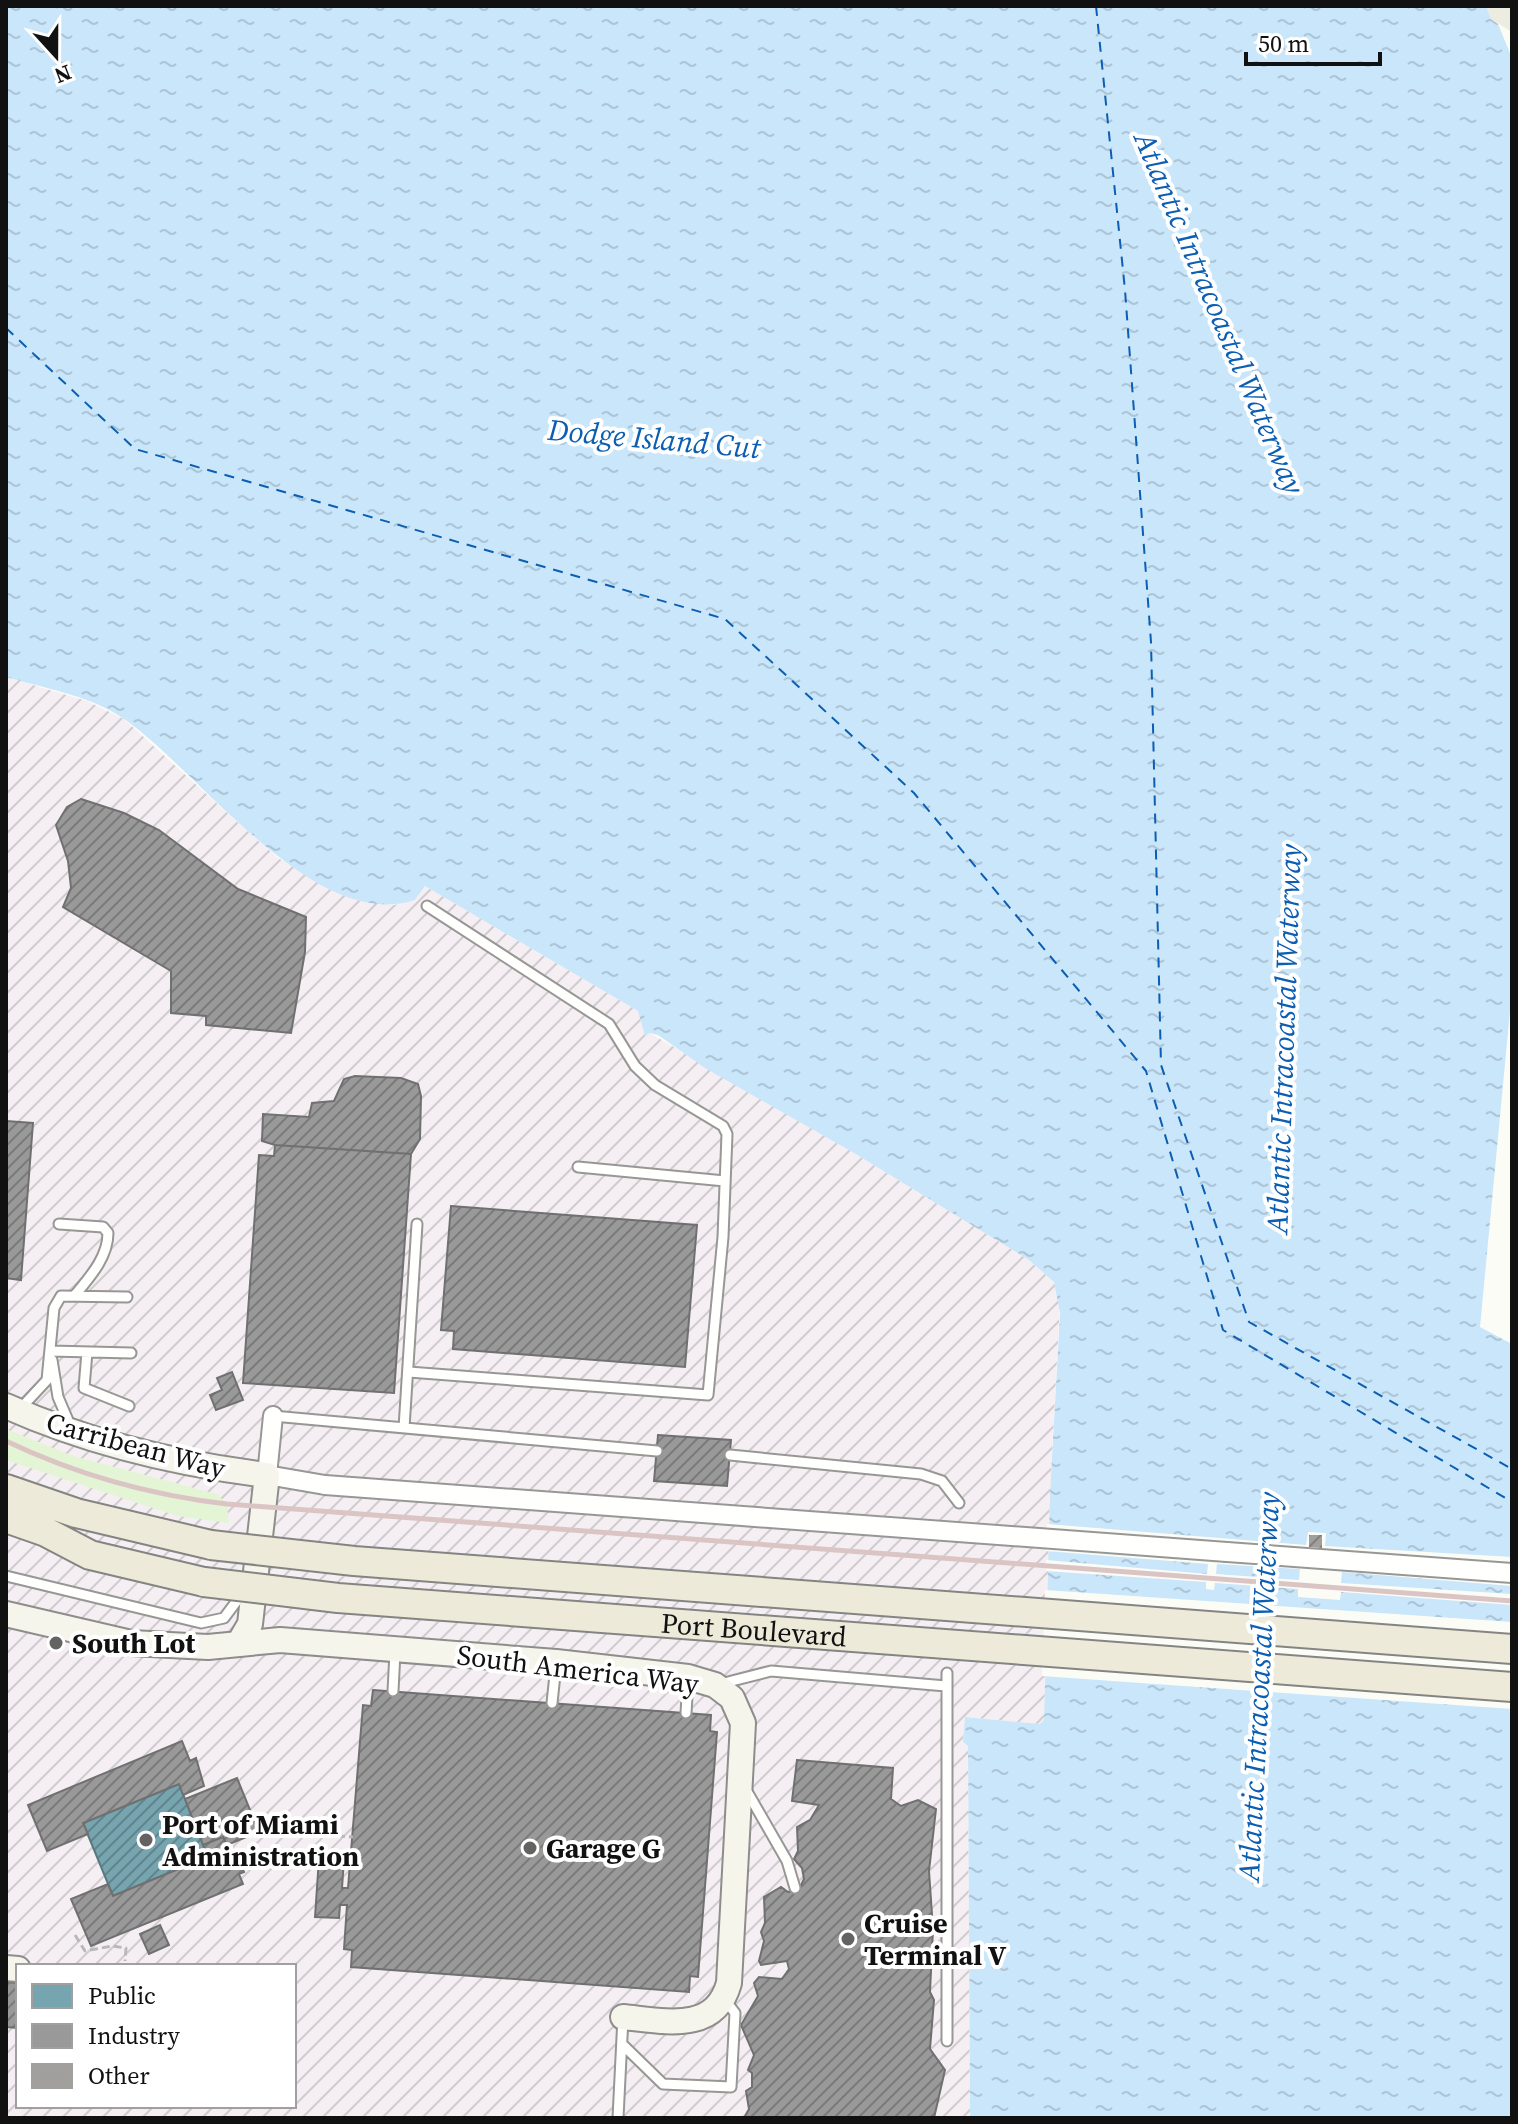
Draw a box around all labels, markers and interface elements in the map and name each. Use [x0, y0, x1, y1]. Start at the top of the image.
north arrow [16, 16, 96, 96]
scale bar [1246, 16, 1380, 66]
text: 50 m [1258, 27, 1309, 60]
text: N [50, 58, 76, 92]
water label: Atlantic Intracoastal Waterway [1124, 123, 1315, 501]
water label: Dodge Island Cut [545, 409, 763, 468]
water label: Atlantic Intracoastal Waterway [1256, 843, 1311, 1237]
street label: Carribean Way [42, 1403, 230, 1487]
water label: Atlantic Intracoastal Waterway [1228, 1490, 1289, 1885]
street label: Port Boulevard [660, 1604, 848, 1656]
place label: South Lot [72, 1624, 196, 1662]
marker: South Lot [47, 1634, 65, 1652]
street label: South America Way [455, 1635, 702, 1703]
place label: Port of Miami Administration [162, 1805, 359, 1875]
place label: Garage G [546, 1829, 661, 1867]
marker: Port of Miami Administration [137, 1831, 155, 1849]
marker: Garage G [521, 1839, 539, 1857]
place label: Cruise Terminal V [864, 1904, 1007, 1974]
marker: Cruise Terminal V [839, 1930, 857, 1948]
legend [16, 1964, 296, 2108]
text: Public [88, 1979, 156, 2012]
text: Industry [88, 2019, 180, 2052]
text: Other [88, 2059, 150, 2092]

